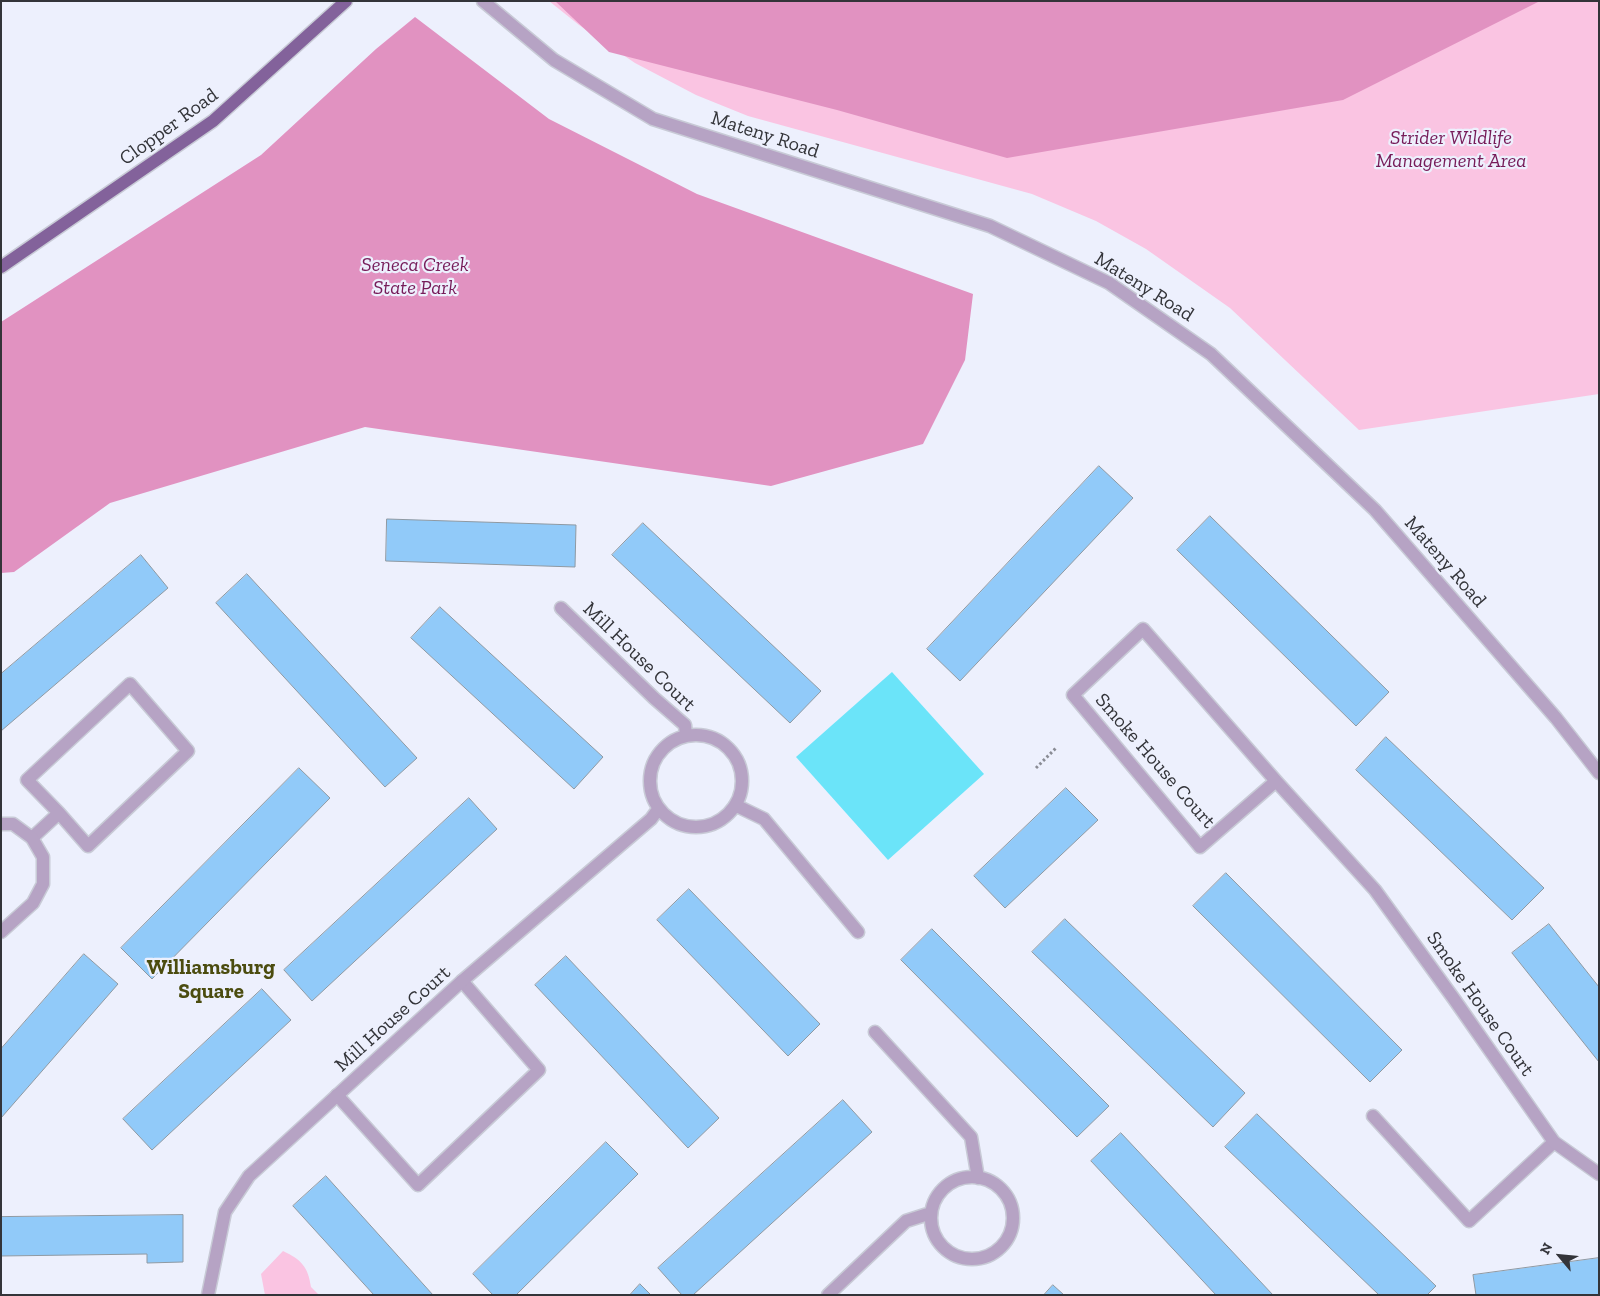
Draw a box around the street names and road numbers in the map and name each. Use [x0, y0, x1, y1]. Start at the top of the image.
street label: Clopper Road [115, 83, 223, 171]
street label: Mateny Road [708, 106, 822, 164]
street label: Mateny Road [1090, 247, 1198, 327]
street label: Mateny Road [1399, 512, 1491, 612]
street label: Mill House Court [578, 597, 700, 717]
street label: Smoke House Court [1090, 689, 1220, 833]
street label: Smoke House Court [1421, 927, 1539, 1081]
street label: Mill House Court [330, 961, 456, 1077]

